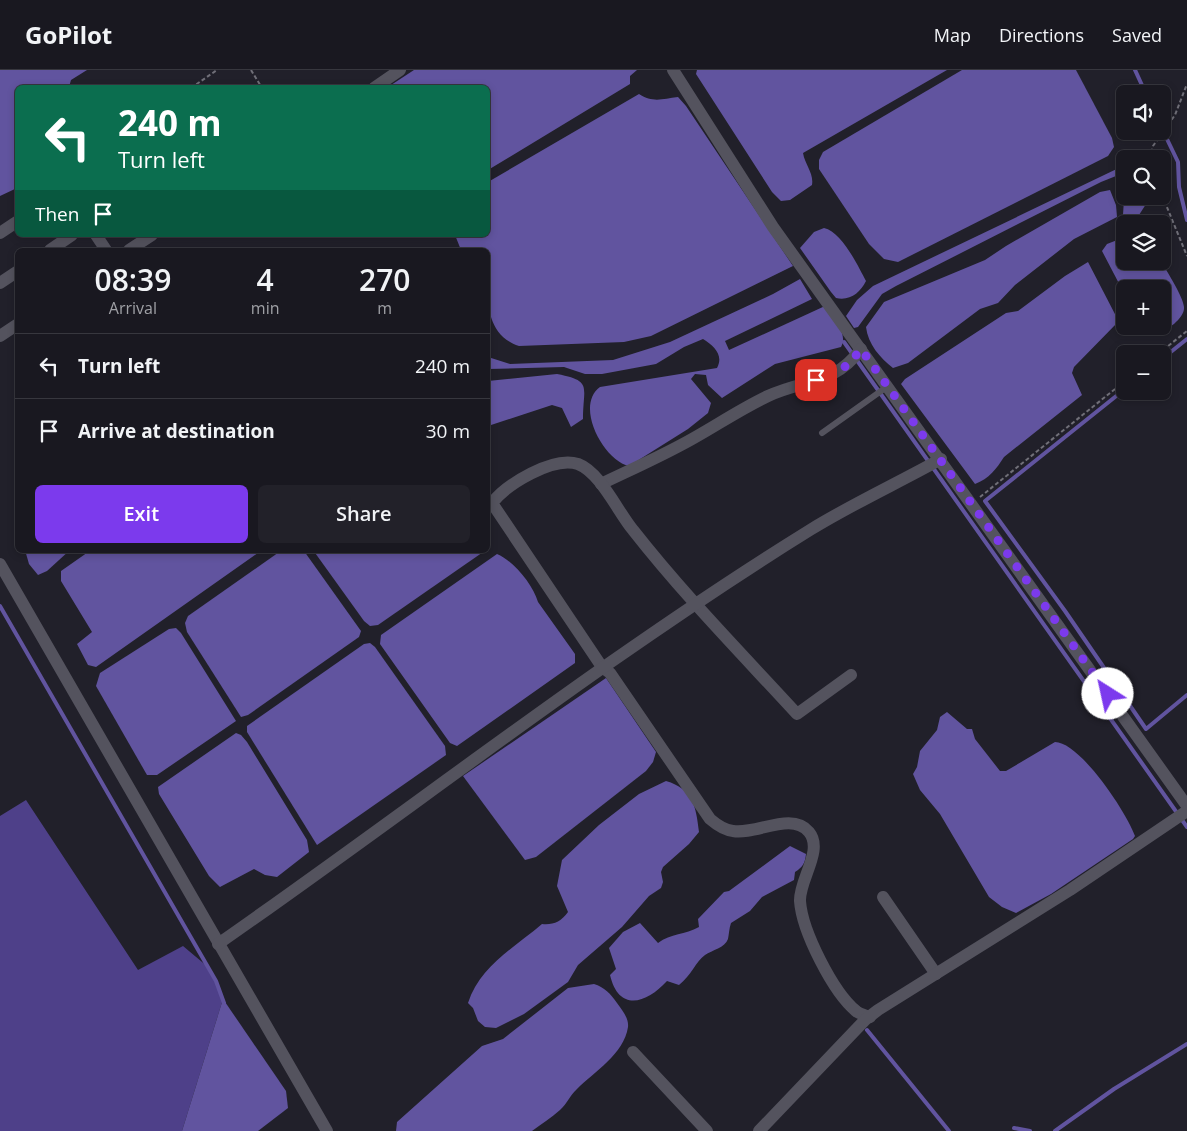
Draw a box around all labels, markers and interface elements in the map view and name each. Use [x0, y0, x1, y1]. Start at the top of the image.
text: GoPilot [25, 18, 112, 51]
text: Map [934, 23, 971, 47]
text: Directions [999, 23, 1084, 47]
text: Saved [1112, 23, 1162, 47]
map controls [1116, 85, 1171, 400]
button: sound [1116, 85, 1171, 140]
text: 240 m [118, 99, 222, 146]
icon: left [35, 105, 100, 170]
text: Turn left [118, 144, 205, 174]
button: search [1116, 150, 1171, 205]
icon: arrive [89, 200, 117, 228]
text: Then [35, 201, 79, 227]
button: layers [1116, 215, 1171, 270]
text: 08:39 [95, 259, 171, 300]
text: 4 [257, 259, 274, 300]
text: 270 [359, 259, 410, 300]
button: + [1116, 280, 1171, 335]
text: Arrival [109, 297, 157, 319]
text: min [251, 297, 280, 319]
text: m [377, 297, 392, 319]
button: − [1116, 345, 1171, 400]
icon: left [35, 352, 63, 380]
text: Turn left [78, 353, 160, 379]
text: 240 m [415, 353, 470, 379]
pin [795, 359, 837, 401]
icon: arrive [802, 366, 830, 394]
icon: arrive [35, 417, 63, 445]
text: Arrive at destination [78, 418, 275, 444]
text: 30 m [426, 418, 470, 444]
button: Exit [35, 485, 248, 543]
button: Share [258, 485, 470, 543]
position arrow [1081, 667, 1133, 719]

